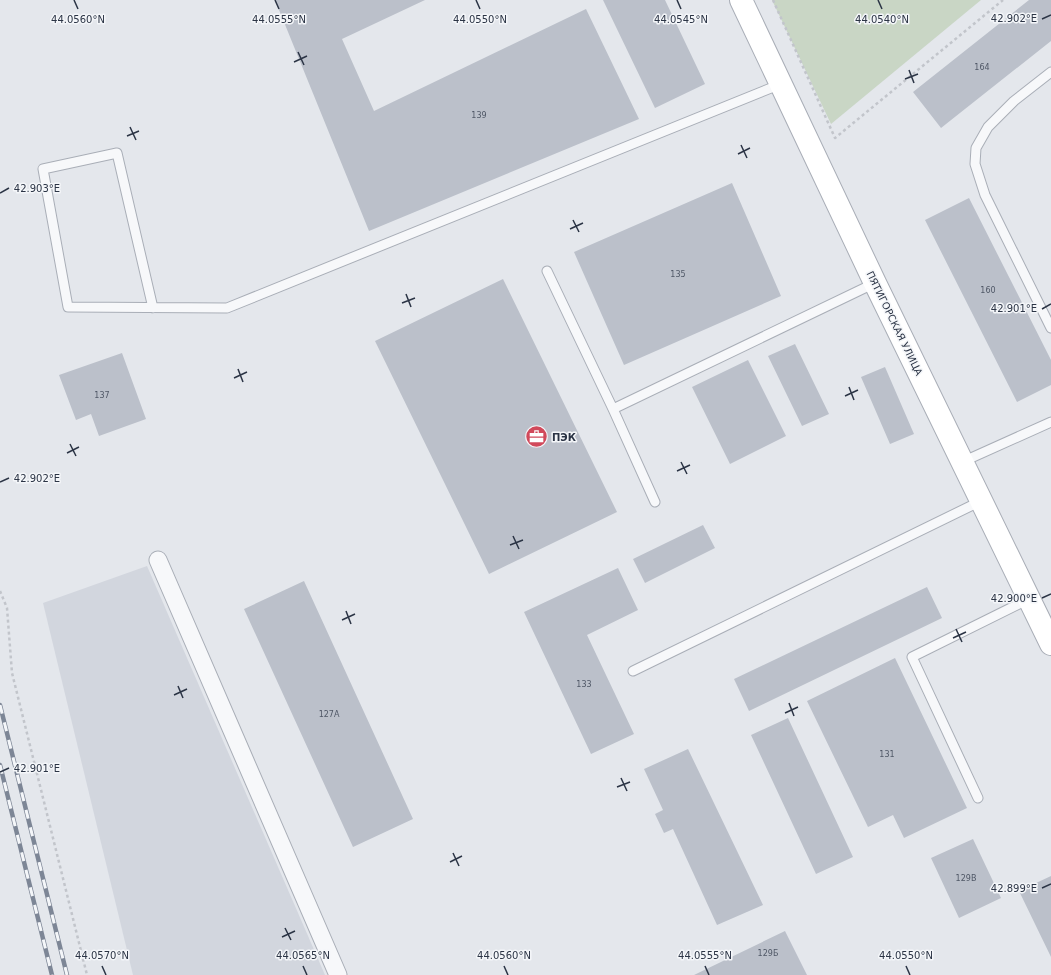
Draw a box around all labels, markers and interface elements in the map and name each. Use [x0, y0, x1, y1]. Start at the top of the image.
text: 42.902°E [991, 13, 1037, 24]
text: 44.0560°N [51, 14, 105, 25]
text: 44.0555°N [252, 14, 306, 25]
text: 44.0550°N [453, 14, 507, 25]
text: 44.0545°N [654, 14, 708, 25]
text: 44.0540°N [855, 14, 909, 25]
house number: 164 [974, 63, 990, 72]
house number: 139 [471, 111, 487, 120]
text: 42.903°E [14, 183, 60, 194]
street label: ПЯТИГОРСКАЯ УЛИЦА [864, 269, 925, 377]
house number: 135 [670, 270, 686, 279]
house number: 160 [980, 286, 996, 295]
text: 42.901°E [991, 303, 1037, 314]
house number: 137 [94, 391, 110, 400]
office icon: ПЭК [523, 424, 549, 450]
place label: ПЭК [552, 432, 577, 443]
text: 42.902°E [14, 473, 60, 484]
text: 42.900°E [991, 593, 1037, 604]
house number: 133 [576, 680, 592, 689]
house number: 127А [319, 710, 340, 719]
house number: 131 [879, 750, 895, 759]
text: 42.901°E [14, 763, 60, 774]
house number: 129В [956, 874, 976, 883]
text: 42.899°E [991, 883, 1037, 894]
house number: 129Б [758, 949, 778, 958]
text: 44.0570°N [75, 950, 129, 961]
text: 44.0565°N [276, 950, 330, 961]
text: 44.0560°N [477, 950, 531, 961]
text: 44.0555°N [678, 950, 732, 961]
text: 44.0550°N [879, 950, 933, 961]

